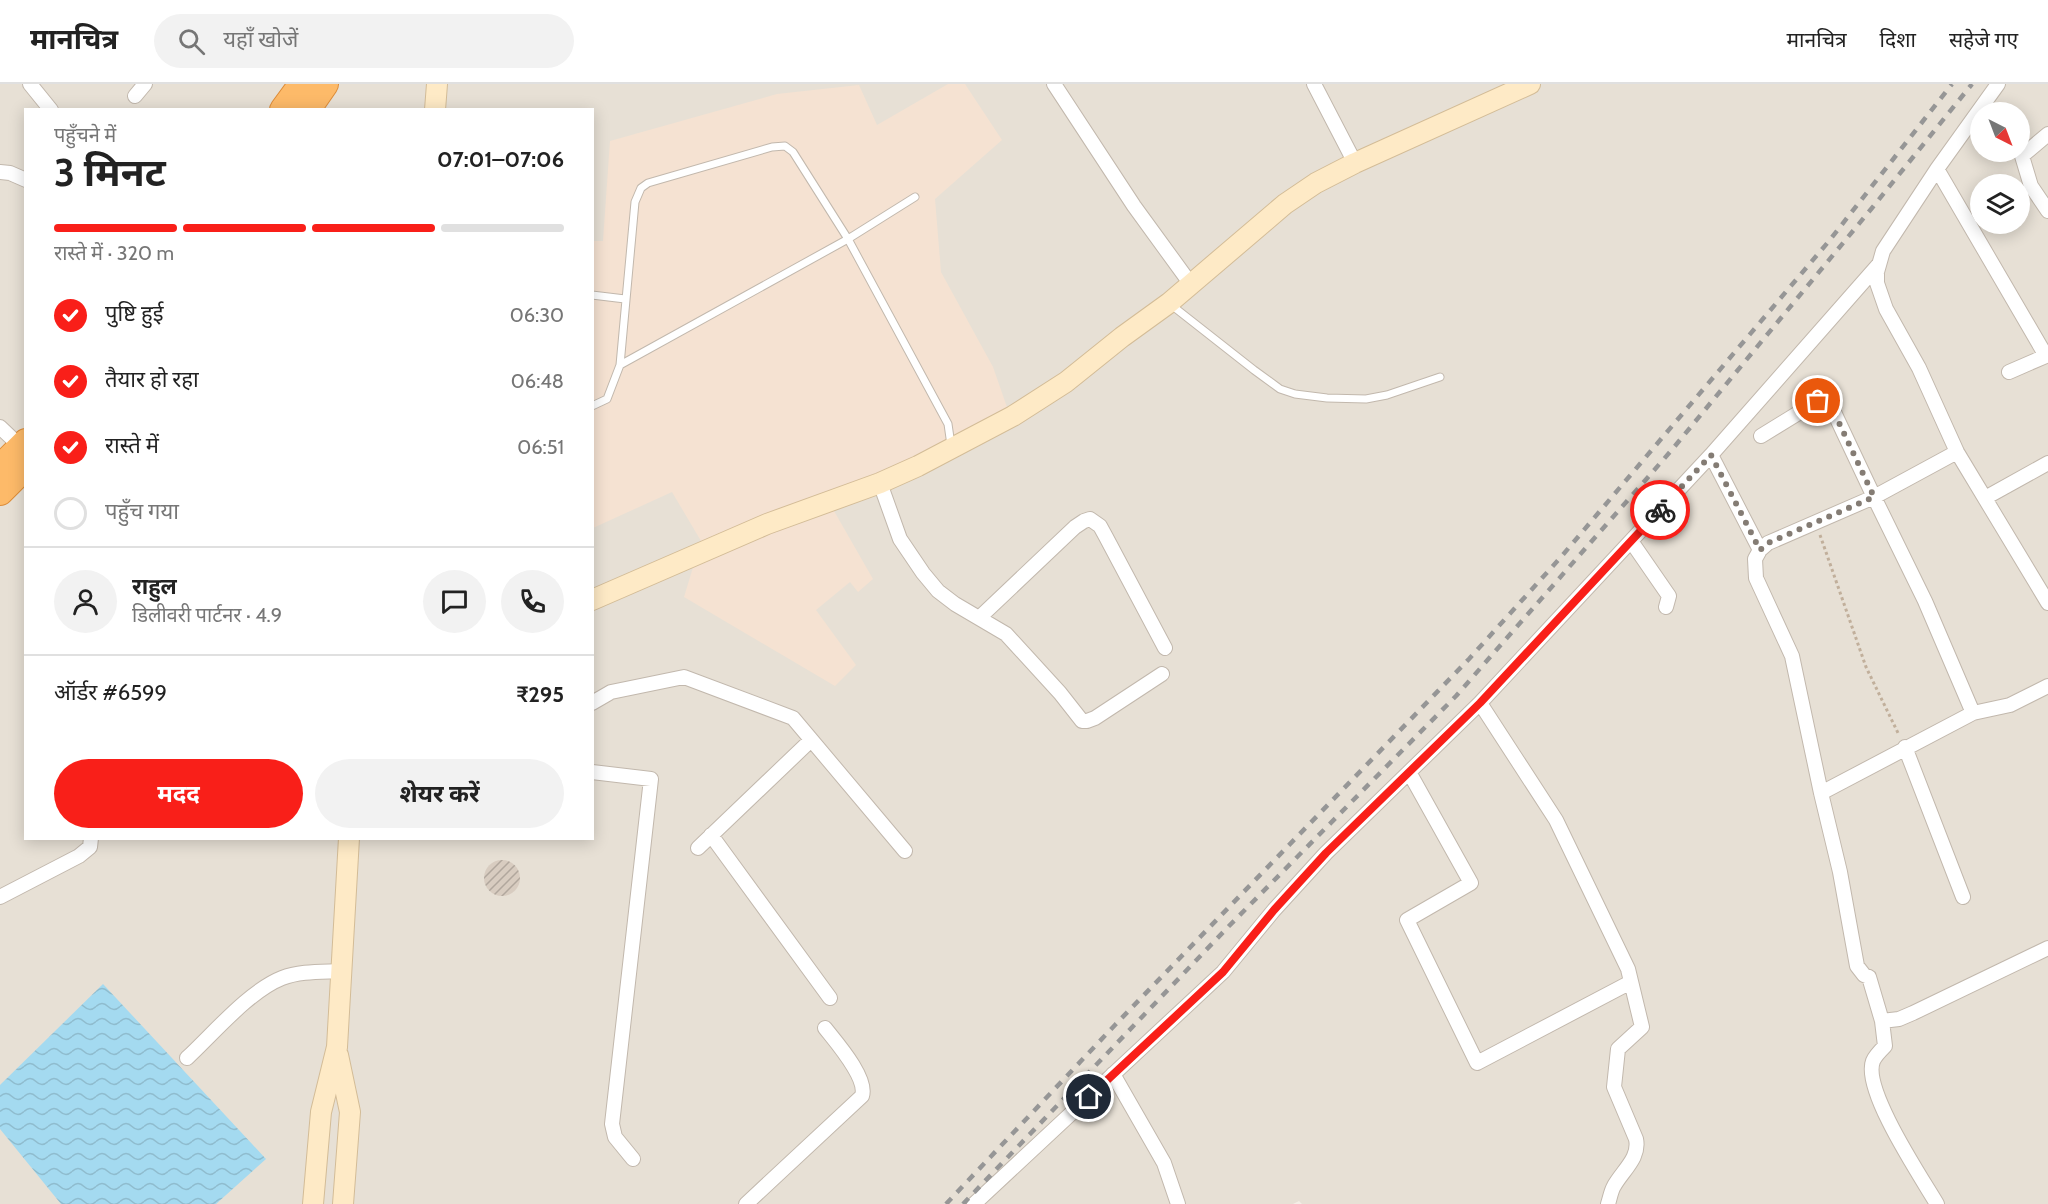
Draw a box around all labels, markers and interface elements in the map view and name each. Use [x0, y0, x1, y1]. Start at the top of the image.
search box [154, 14, 574, 68]
text: मानचित्र [30, 22, 118, 56]
icon: search [175, 25, 208, 58]
text: यहाँ खोजें [223, 26, 298, 53]
text: मानचित्र [1787, 27, 1847, 52]
text: दिशा [1880, 27, 1916, 52]
text: सहेजे गए [1949, 27, 2018, 52]
north arrow [1970, 102, 2030, 162]
map controls [1970, 102, 2030, 234]
text: पहुँचने में [54, 123, 116, 147]
text: 07:01–07:06 [437, 146, 564, 173]
text: 3 मिनट [54, 148, 166, 196]
button: layers [1970, 174, 2030, 234]
text: रास्ते में · 320 m [54, 241, 174, 265]
icon: check [54, 299, 87, 332]
text: पुष्टि हुई [105, 300, 163, 327]
text: 06:30 [510, 303, 564, 327]
icon: check [54, 365, 87, 398]
text: तैयार हो रहा [105, 366, 199, 393]
text: 06:48 [511, 369, 564, 393]
pin [1792, 375, 1843, 426]
icon: bag [1801, 384, 1834, 417]
icon: check [54, 431, 87, 464]
text: रास्ते में [105, 432, 159, 459]
text: 06:51 [517, 435, 564, 459]
courier [1630, 480, 1690, 540]
icon: bike [1644, 494, 1677, 527]
text: पहुँच गया [105, 498, 179, 525]
button: person [54, 570, 117, 633]
button: chat [423, 570, 486, 633]
button: phone [501, 570, 564, 633]
text: राहुल [132, 573, 177, 600]
text: डिलीवरी पार्टनर · 4.9 [132, 603, 282, 627]
text: ऑर्डर #6599 [54, 679, 167, 706]
text: ₹295 [516, 681, 564, 708]
button: मदद [54, 759, 303, 828]
button: शेयर करें [315, 759, 564, 828]
pin [1063, 1071, 1114, 1122]
icon: home [1072, 1080, 1105, 1113]

